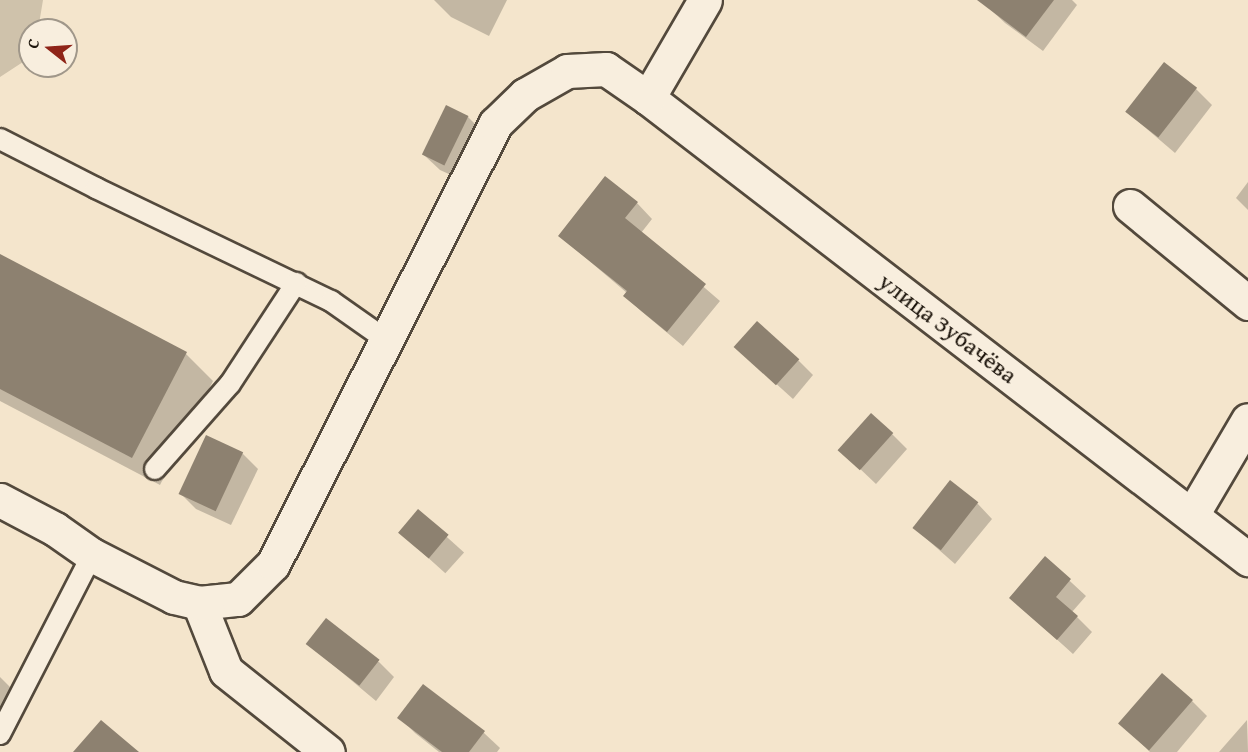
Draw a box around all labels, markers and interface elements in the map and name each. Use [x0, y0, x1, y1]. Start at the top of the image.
north arrow [18, 18, 78, 78]
text: С [20, 35, 45, 51]
street label: улица Зубачёва [873, 267, 1023, 389]

